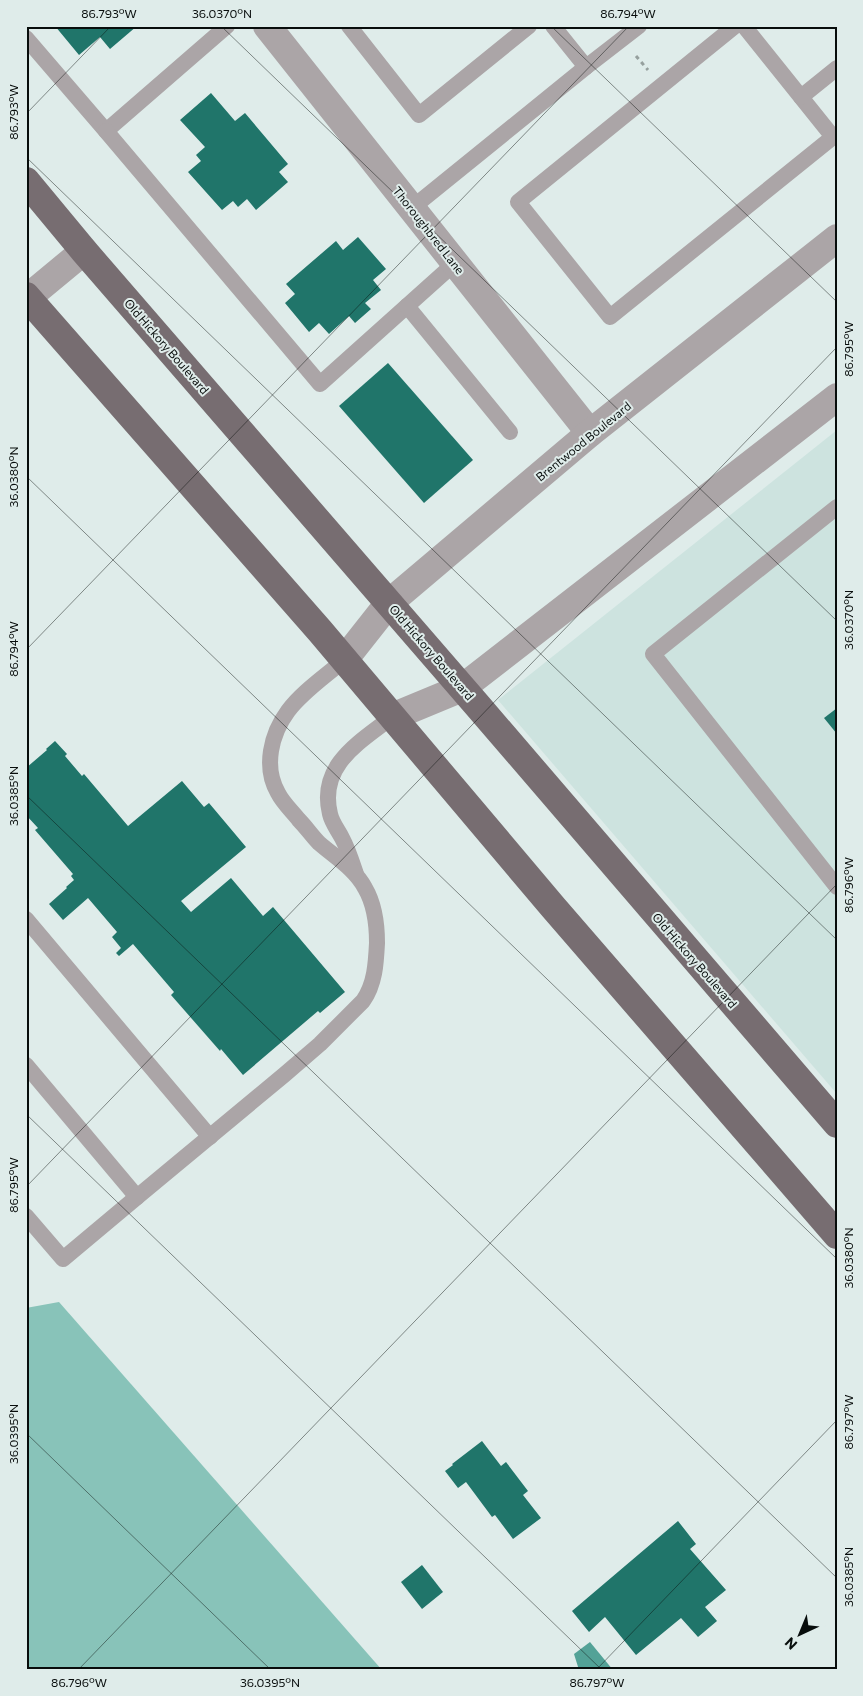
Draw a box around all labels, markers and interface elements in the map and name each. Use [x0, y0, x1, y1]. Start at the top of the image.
text: 86.793°W [81, 6, 137, 20]
text: 36.0370°N [192, 6, 252, 20]
text: 86.794°W [600, 6, 656, 20]
text: 86.793°W [6, 84, 20, 140]
street label: Thoroughbred Lane [390, 183, 468, 277]
street label: Old Hickory Boulevard [122, 296, 212, 396]
text: 86.795°W [841, 321, 855, 377]
street label: Brentwood Boulevard [533, 398, 633, 484]
text: 36.0380°N [6, 447, 20, 507]
text: 36.0370°N [841, 590, 855, 650]
street label: Old Hickory Boulevard [387, 602, 477, 702]
text: 86.794°W [6, 621, 20, 677]
text: 36.0385°N [6, 766, 20, 826]
text: 86.796°W [841, 857, 855, 913]
street label: Old Hickory Boulevard [650, 910, 740, 1010]
text: 86.795°W [6, 1157, 20, 1213]
text: 36.0380°N [841, 1228, 855, 1288]
text: 86.797°W [841, 1395, 855, 1449]
text: 36.0395°N [6, 1404, 20, 1464]
text: 36.0385°N [841, 1547, 855, 1607]
north arrow [776, 1608, 826, 1658]
text: N [781, 1634, 800, 1653]
text: 86.796°W [51, 1675, 107, 1689]
text: 36.0395°N [240, 1675, 300, 1689]
text: 86.797°W [570, 1675, 624, 1689]

